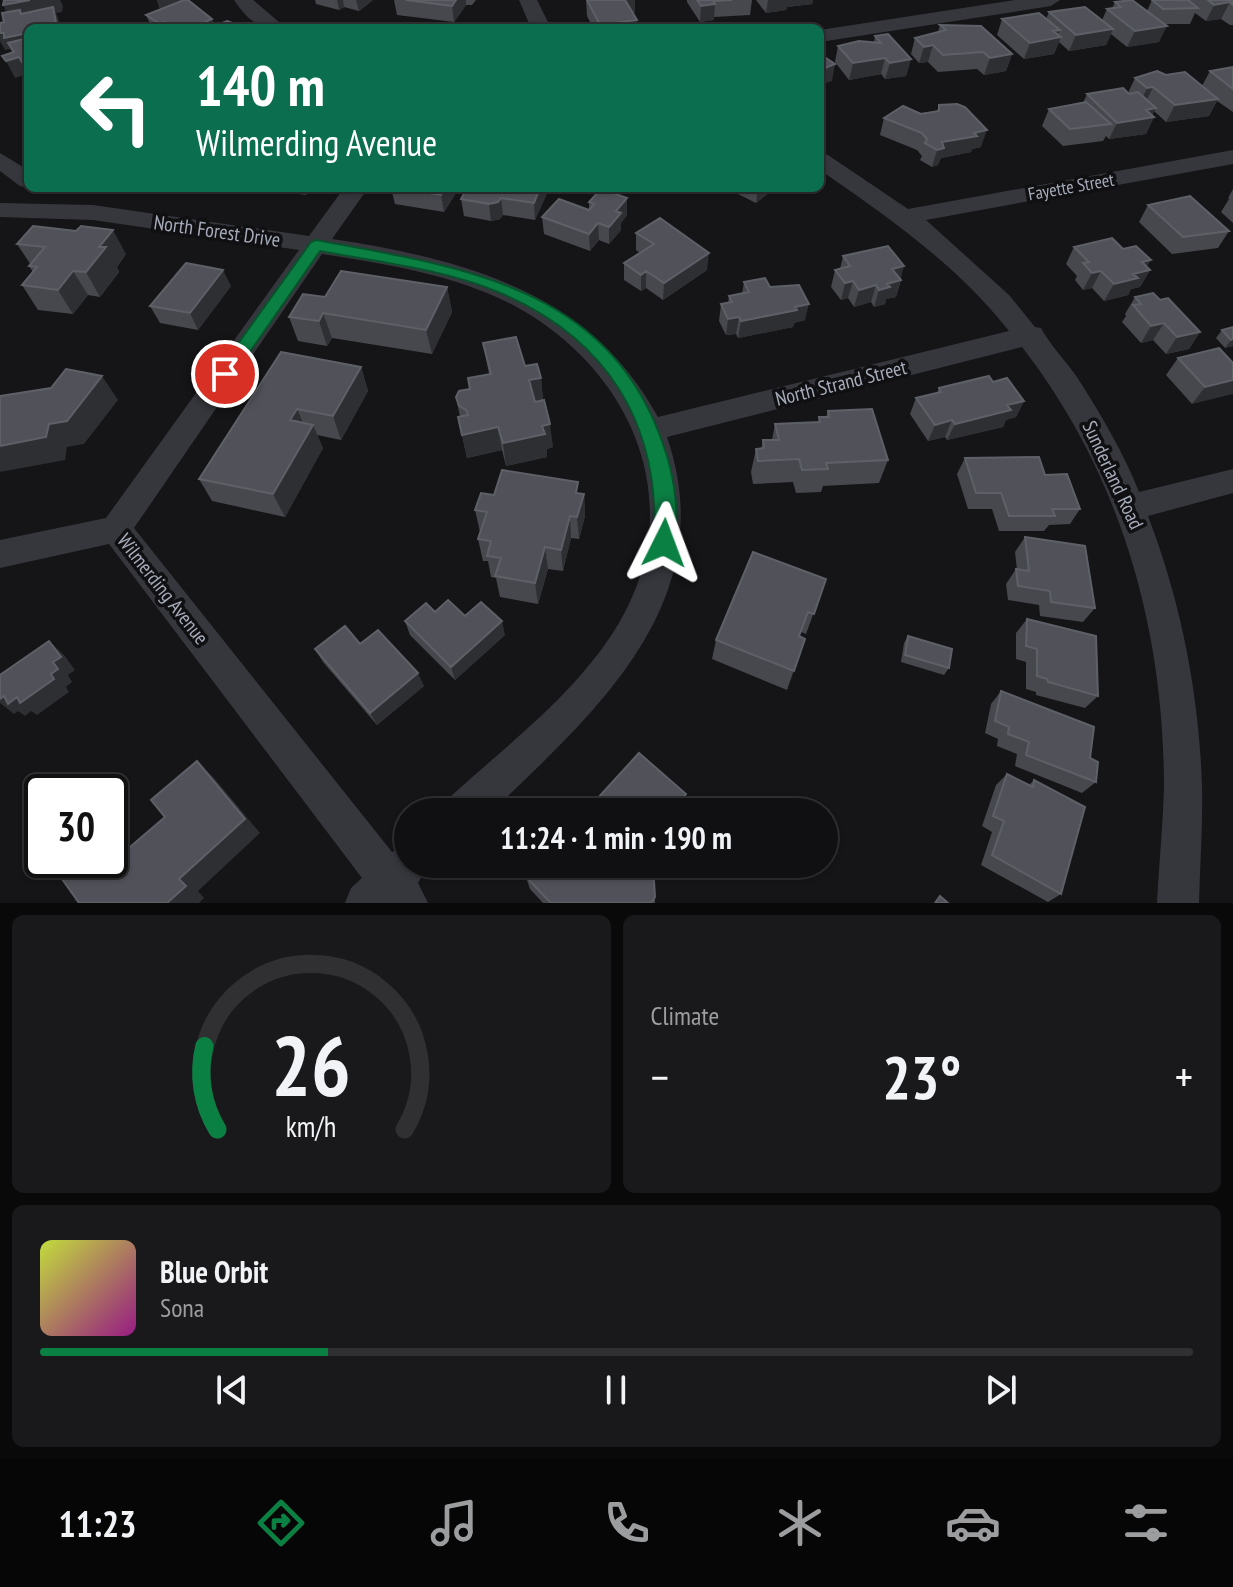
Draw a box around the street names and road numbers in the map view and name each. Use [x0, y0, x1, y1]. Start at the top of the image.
street label: Fayette Street [1026, 168, 1116, 205]
street label: North Forest Drive [152, 209, 282, 253]
street label: North Strand Street [773, 354, 910, 412]
street label: Sunderland Road [1077, 417, 1149, 533]
street label: Wilmerding Avenue [112, 528, 214, 650]

